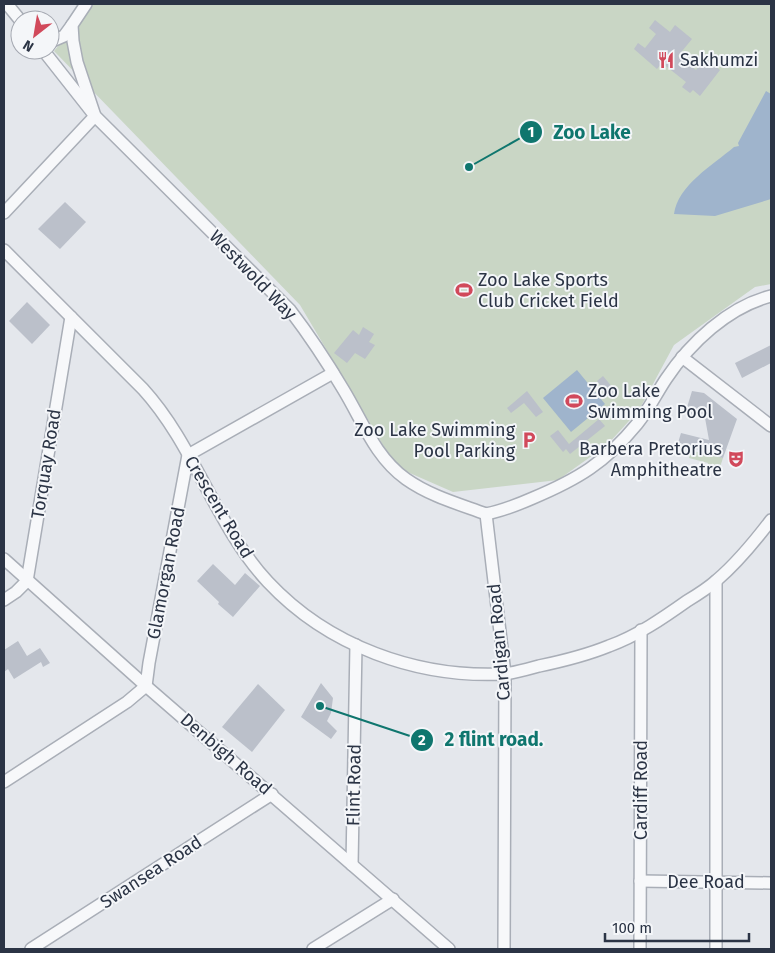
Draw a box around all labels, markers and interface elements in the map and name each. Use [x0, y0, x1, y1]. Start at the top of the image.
north arrow [10, 10, 60, 60]
text: N [20, 36, 37, 55]
place label: Sakhumzi [680, 49, 758, 71]
restaurant icon: Sakhumzi [656, 50, 676, 70]
callout: Zoo Lake [519, 115, 641, 149]
text: Zoo Lake [553, 121, 631, 144]
text: 1 [528, 123, 534, 141]
street label: Westwold Way [205, 226, 301, 325]
place label: Zoo Lake Sports Club Cricket Field [478, 269, 619, 312]
sports icon: Zoo Lake Sports Club Cricket Field [454, 280, 474, 300]
place label: Zoo Lake Swimming Pool [588, 380, 713, 423]
sports icon: Zoo Lake Swimming Pool [564, 391, 584, 411]
street label: Torquay Road [26, 407, 66, 521]
place label: Zoo Lake Swimming Pool Parking [354, 419, 516, 462]
parking icon: Zoo Lake Swimming Pool Parking [519, 430, 539, 450]
place label: Barbera Pretorius Amphitheatre [579, 438, 722, 481]
theatre icon: Barbera Pretorius Amphitheatre [726, 449, 746, 469]
street label: Crescent Road [180, 452, 258, 562]
street label: Glamorgan Road [142, 505, 190, 641]
street label: Cardigan Road [483, 582, 515, 702]
street label: Denbigh Road [176, 708, 276, 800]
callout: 2 flint road. [410, 723, 554, 757]
text: 2 flint road. [445, 728, 543, 751]
text: 2 [418, 731, 426, 749]
street label: Cardiff Road [630, 740, 652, 840]
street label: Flint Road [342, 744, 366, 826]
street label: Swansea Road [96, 831, 206, 913]
street label: Dee Road [667, 871, 745, 893]
scale bar [605, 910, 749, 942]
text: 100 m [612, 919, 652, 937]

